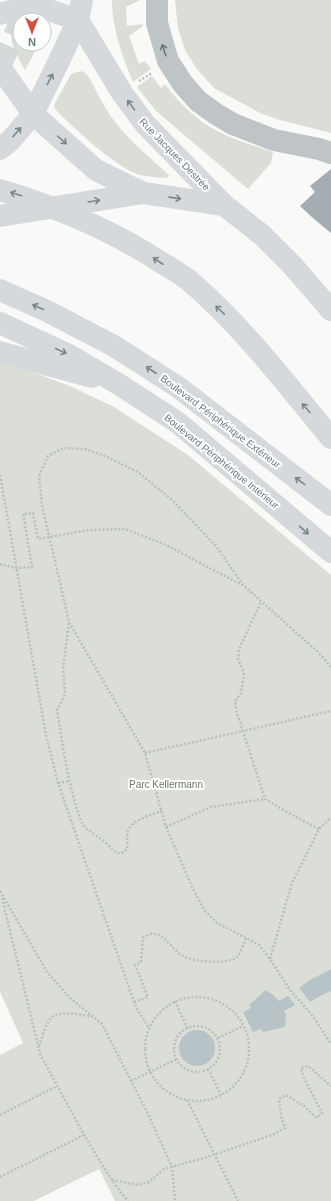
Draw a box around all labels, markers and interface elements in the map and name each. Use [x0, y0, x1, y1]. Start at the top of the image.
north arrow [12, 12, 52, 52]
text: N [28, 36, 36, 48]
one-way arrow [160, 44, 167, 57]
one-way arrow [47, 73, 54, 85]
one-way arrow [127, 100, 135, 111]
street label: Rue Jacques Destrée [137, 116, 212, 193]
one-way arrow [13, 127, 22, 138]
one-way arrow [57, 135, 67, 145]
one-way arrow [10, 190, 22, 198]
one-way arrow [168, 194, 181, 202]
one-way arrow [87, 197, 100, 205]
one-way arrow [153, 256, 164, 265]
one-way arrow [32, 303, 44, 310]
one-way arrow [215, 305, 225, 315]
one-way arrow [55, 348, 67, 355]
one-way arrow [145, 365, 157, 373]
street label: Boulevard Périphérique Extérieur [159, 373, 283, 471]
one-way arrow [302, 402, 311, 413]
street label: Boulevard Périphérique Intérieur [162, 412, 282, 511]
one-way arrow [295, 477, 306, 486]
one-way arrow [299, 525, 310, 534]
park label: Parc Kellermann [129, 779, 203, 790]

